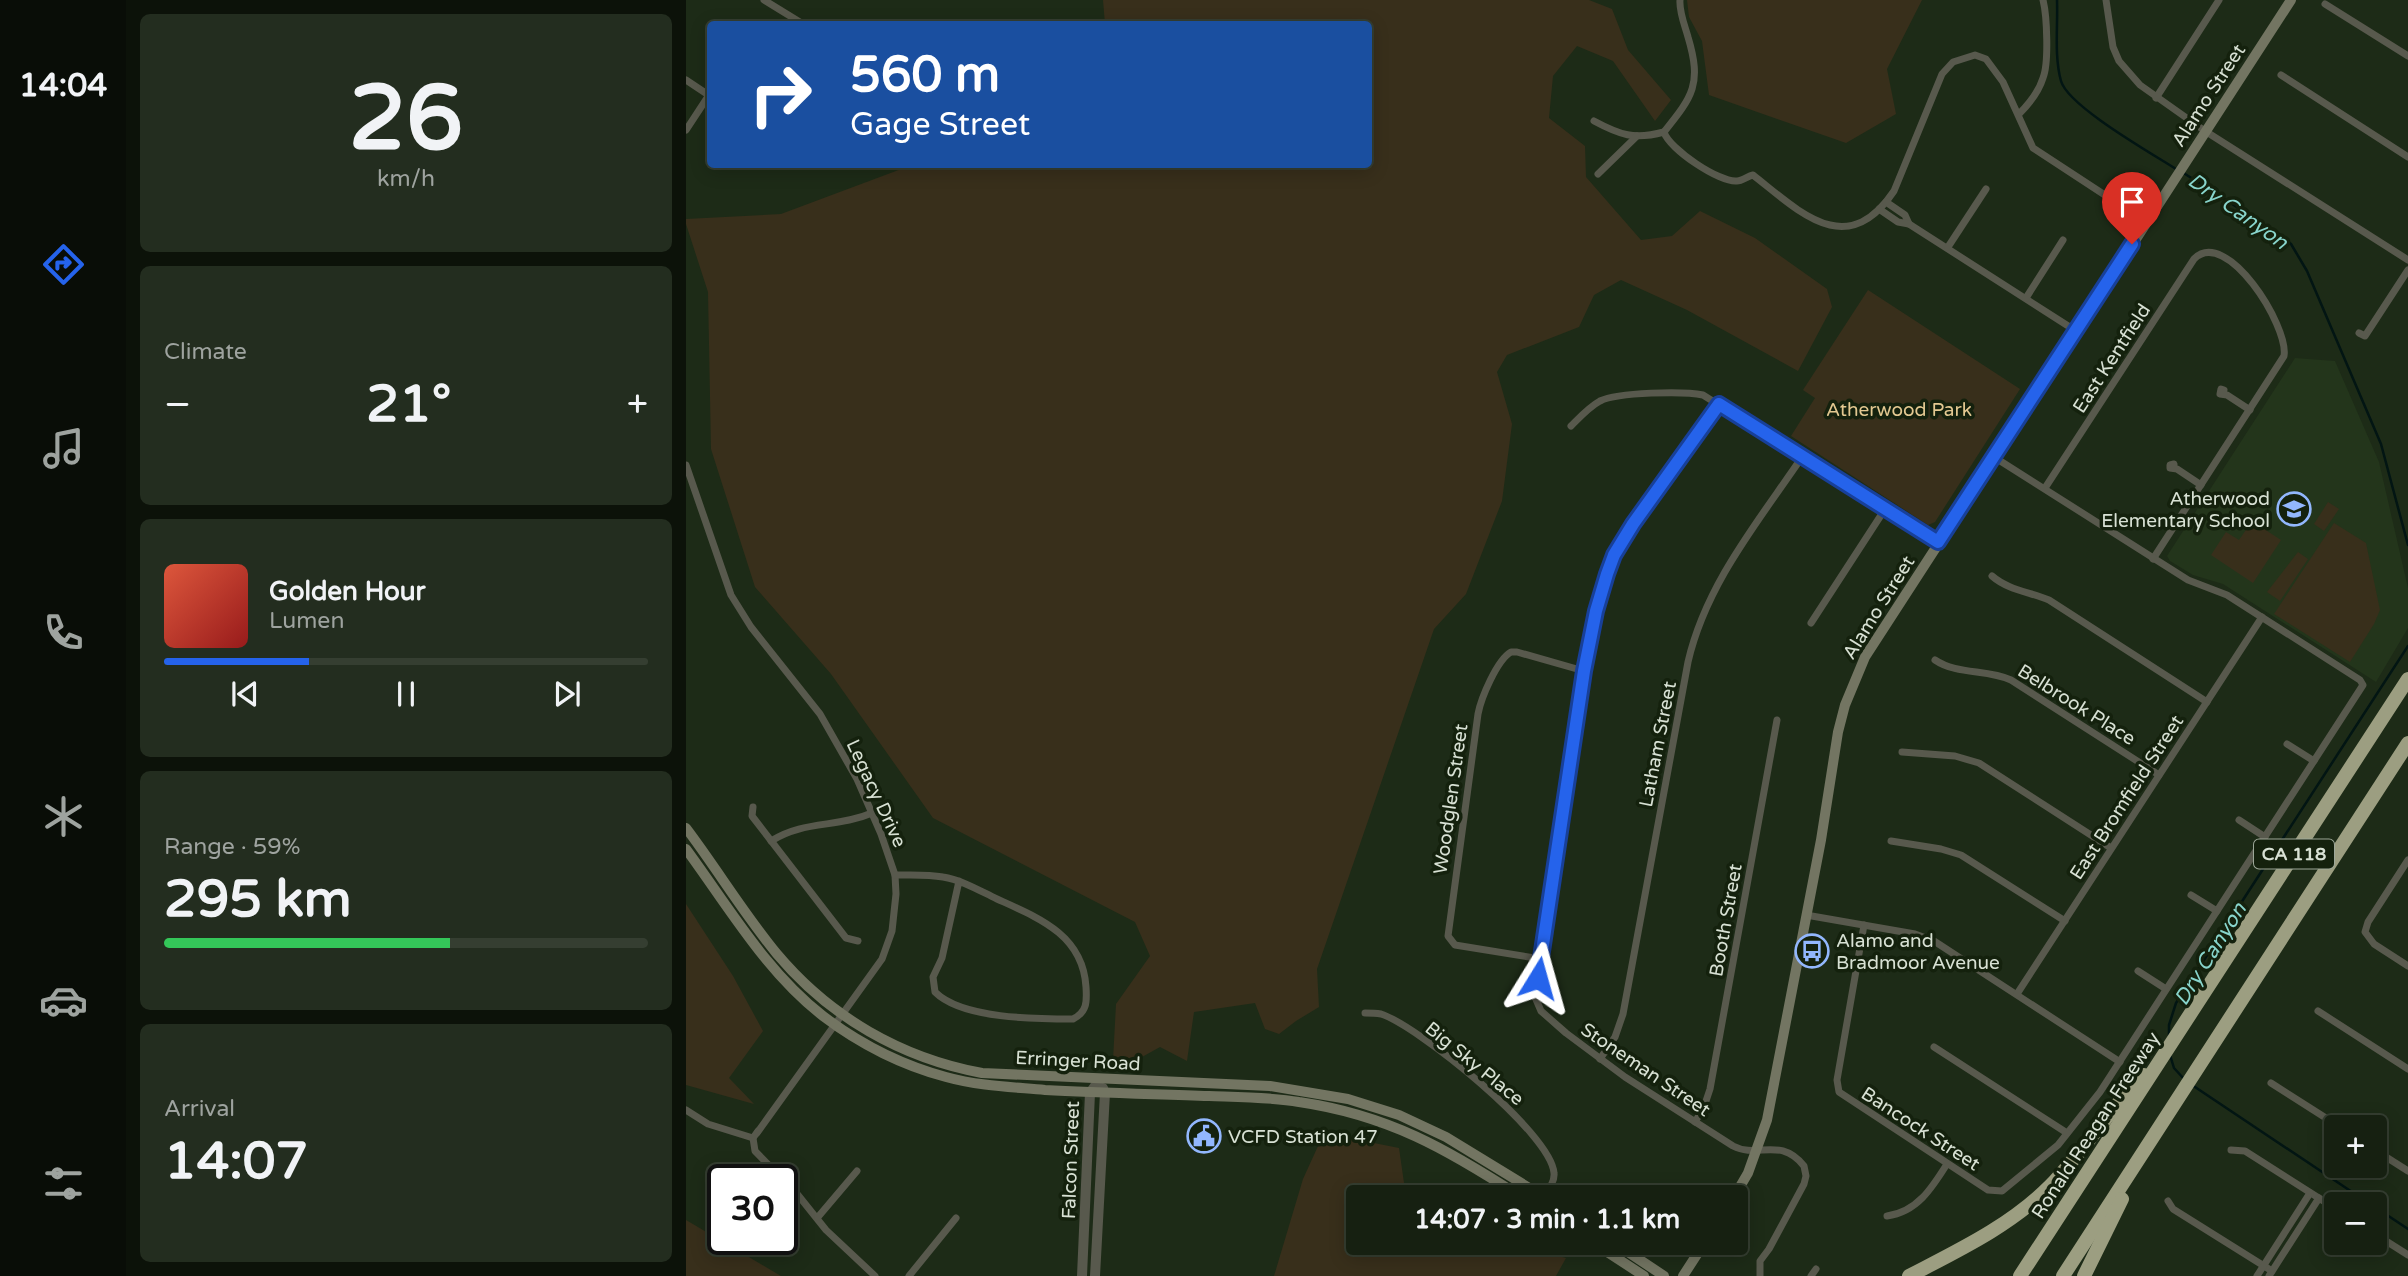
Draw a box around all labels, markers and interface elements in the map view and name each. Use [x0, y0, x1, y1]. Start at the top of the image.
street label: Alamo Street [2168, 40, 2250, 151]
text: 560 m [850, 46, 1000, 105]
icon: right [735, 49, 826, 140]
text: 26 [349, 64, 463, 174]
text: 14:04 [19, 67, 107, 105]
text: Gage Street [850, 106, 1030, 144]
text: km/h [377, 165, 435, 193]
water label: Dry Canyon [2183, 168, 2293, 256]
pin [2102, 172, 2162, 244]
icon: arrive [2113, 183, 2151, 221]
icon: directions [39, 240, 88, 289]
street label: East Kentfield [2068, 300, 2155, 417]
text: Climate [164, 338, 247, 366]
text: 21° [366, 373, 451, 436]
text: − [164, 382, 191, 428]
text: + [627, 382, 648, 428]
park label: Atherwood Park [1826, 399, 1972, 421]
icon: music [39, 424, 88, 473]
place label: Atherwood Elementary School [2101, 488, 2270, 532]
school or university icon: Atherwood Elementary School [2275, 490, 2313, 528]
street label: Alamo Street [1838, 552, 1919, 663]
text: Golden Hour [269, 576, 426, 607]
text: Lumen [269, 607, 344, 635]
icon: phone [39, 608, 88, 657]
street label: Belbrook Place [2013, 660, 2139, 750]
icon: previous [226, 675, 264, 713]
icon: pause [387, 675, 425, 713]
icon: next [548, 675, 586, 713]
street label: Latham Street [1635, 679, 1681, 809]
street label: East Bromfield Street [2065, 711, 2188, 884]
street label: Woodglen Street [1430, 722, 1472, 876]
street label: Legacy Drive [842, 736, 911, 851]
icon: climate [39, 792, 88, 841]
text: Range · 59% [164, 833, 300, 861]
road number: CA 118 [2254, 840, 2334, 868]
street label: Booth Street [1705, 862, 1747, 978]
text: 295 km [164, 868, 352, 931]
water label: Dry Canyon [2169, 897, 2252, 1010]
place label: Alamo and Bradmoor Avenue [1836, 930, 2000, 974]
bus stop icon: Alamo and Bradmoor Avenue [1793, 932, 1831, 970]
position arrow [1501, 941, 1575, 1015]
icon: car [39, 976, 88, 1025]
street label: Big Sky Place [1421, 1017, 1528, 1110]
street label: Stoneman Street [1577, 1018, 1714, 1121]
street label: Ronald Reagan Freeway [2027, 1028, 2164, 1223]
street label: Erringer Road [1015, 1047, 1141, 1075]
street label: Bancock Street [1857, 1082, 1984, 1175]
text: Arrival [164, 1095, 235, 1123]
street label: Falcon Street [1058, 1101, 1084, 1219]
map controls [2324, 1115, 2387, 1255]
button: + [2324, 1115, 2387, 1178]
public building icon: VCFD Station 47 [1185, 1117, 1223, 1155]
place label: VCFD Station 47 [1228, 1126, 1378, 1148]
text: 14:07 [164, 1130, 308, 1193]
icon: filters [39, 1159, 88, 1208]
speed limit sign: 30 [707, 1164, 798, 1255]
button: − [2324, 1192, 2387, 1255]
text: 14:07 · 3 min · 1.1 km [1414, 1204, 1680, 1235]

